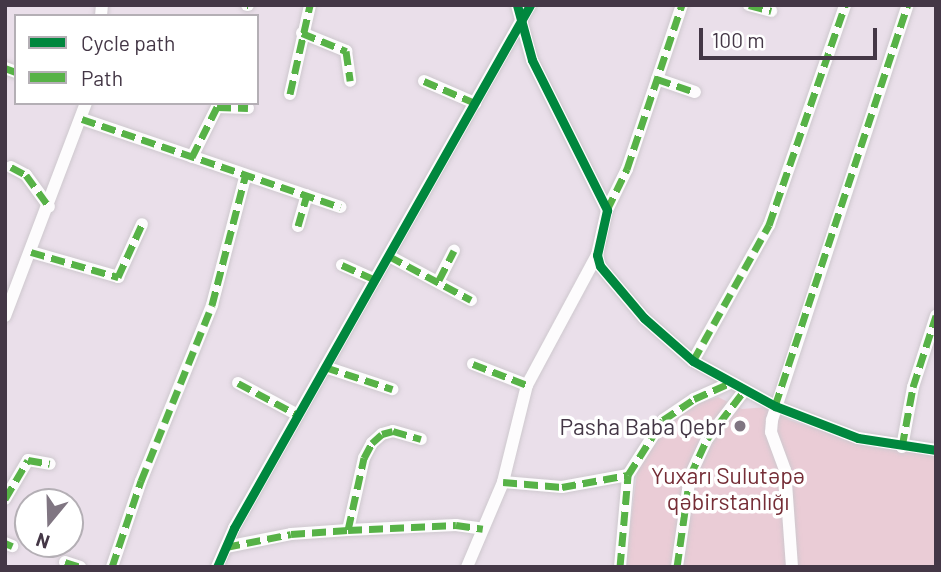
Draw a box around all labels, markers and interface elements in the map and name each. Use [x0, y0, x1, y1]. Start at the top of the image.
legend [14, 14, 259, 105]
scale bar [703, 14, 881, 58]
text: 100 m [712, 27, 765, 52]
text: Cycle path [81, 30, 175, 55]
text: Path [81, 65, 123, 90]
place label: Pasha Baba Qebr [560, 412, 726, 440]
marker: Pasha Baba Qebr [732, 418, 748, 434]
park label: Yuxarı Sulutəpə qəbirstanlığı [651, 461, 805, 515]
north arrow [14, 488, 84, 558]
text: N [33, 529, 52, 554]

